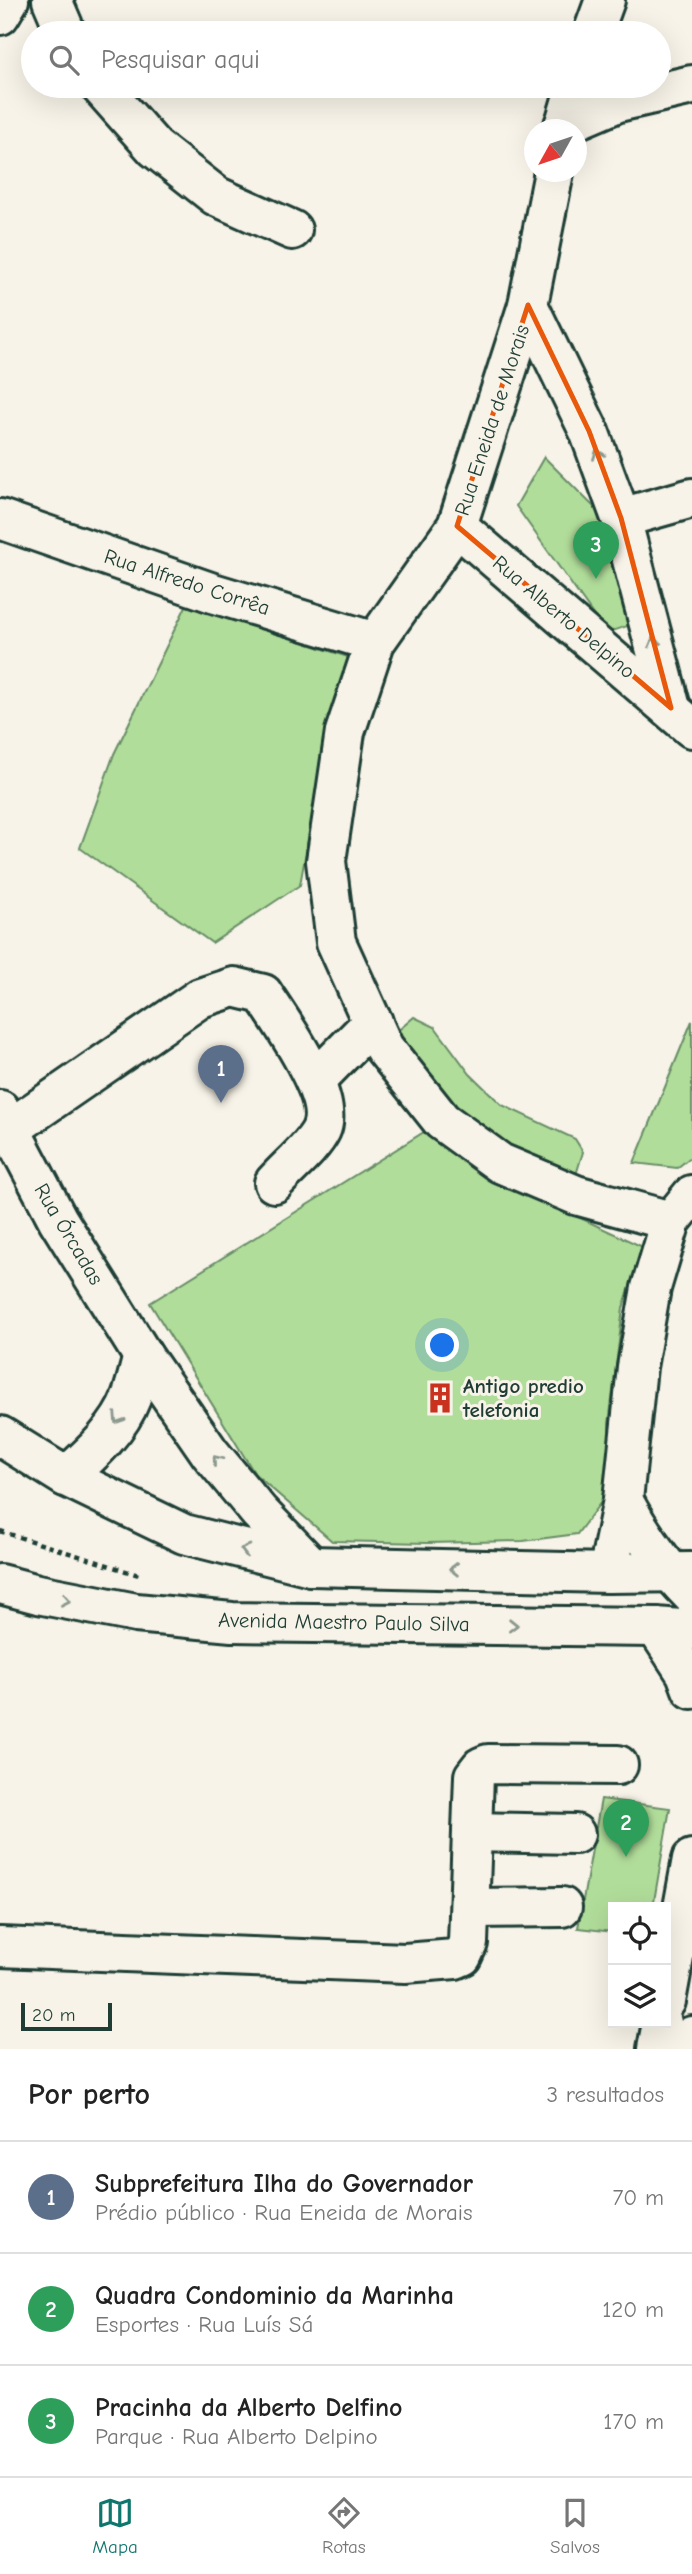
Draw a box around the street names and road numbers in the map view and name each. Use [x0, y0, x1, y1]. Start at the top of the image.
street label: Rua Eneida de Morais [450, 322, 534, 518]
street label: Rua Alfredo Corrêa [101, 544, 273, 620]
street label: Rua Alberto Delpino [488, 550, 640, 684]
street label: Rua Órcadas [29, 1179, 109, 1289]
street label: Avenida Maestro Paulo Silva [218, 1608, 470, 1636]

